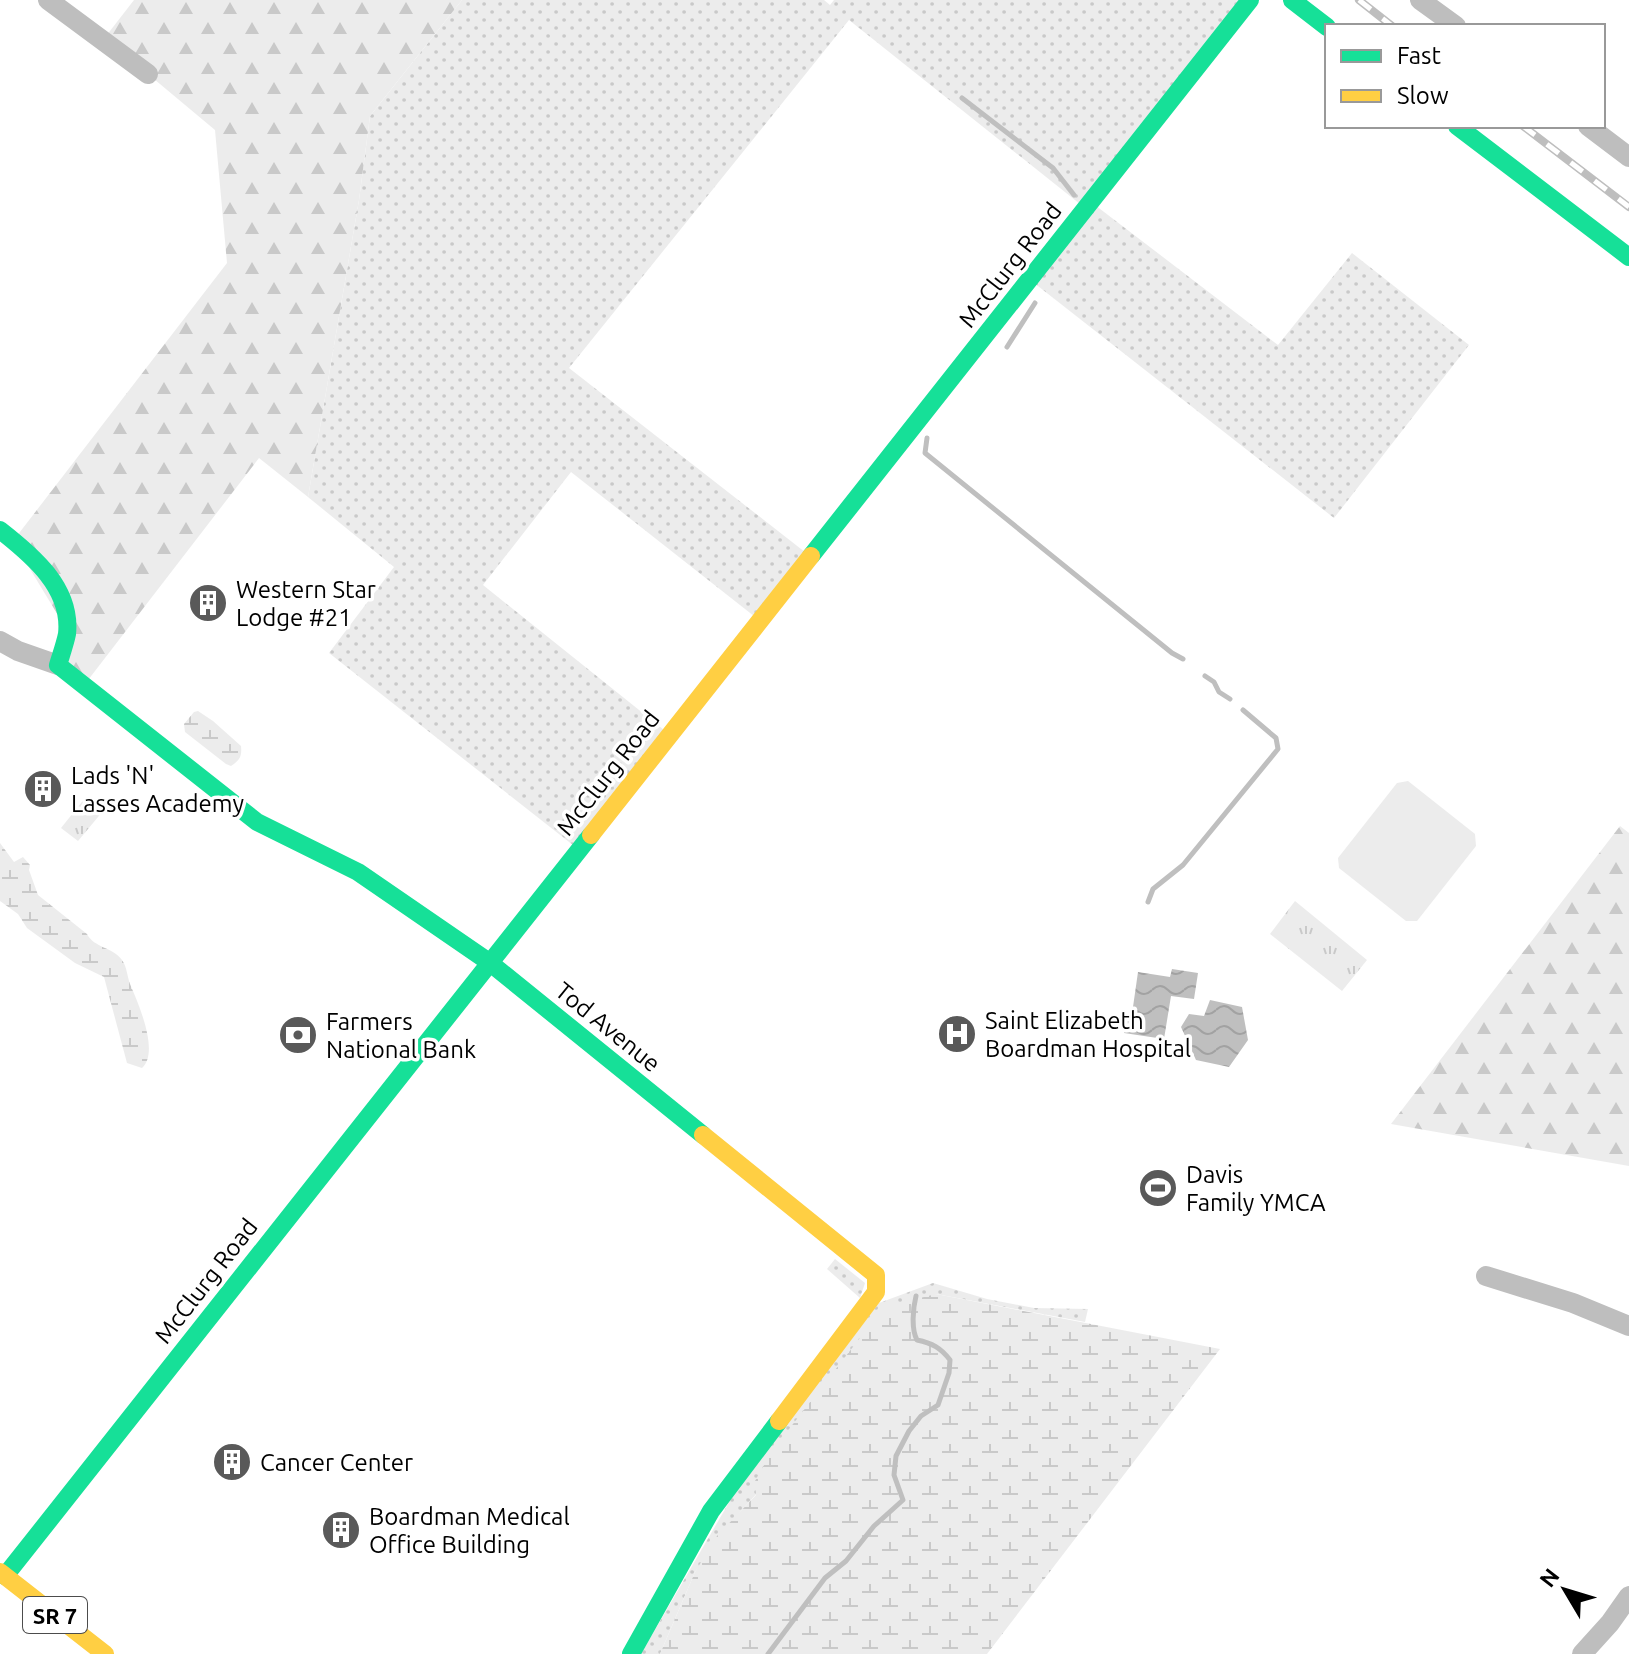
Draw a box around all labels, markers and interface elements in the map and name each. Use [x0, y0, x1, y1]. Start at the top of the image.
legend [1325, 24, 1605, 128]
text: Fast [1397, 42, 1441, 69]
text: Slow [1397, 82, 1449, 109]
street label: McClurg Road [953, 197, 1067, 333]
place label: Western Star Lodge #21 [236, 576, 376, 631]
building icon: Western Star Lodge #21 [187, 582, 229, 624]
street label: McClurg Road [551, 705, 665, 841]
place label: Lads 'N' Lasses Academy [71, 762, 245, 817]
building icon: Lads 'N' Lasses Academy [22, 768, 64, 810]
street label: Tod Avenue [550, 977, 666, 1077]
place label: Saint Elizabeth Boardman Hospital [985, 1007, 1191, 1062]
place label: Farmers National Bank [326, 1008, 476, 1063]
hospital icon: Saint Elizabeth Boardman Hospital [936, 1013, 978, 1055]
bank icon: Farmers National Bank [277, 1014, 319, 1056]
place label: Davis Family YMCA [1186, 1161, 1326, 1216]
sports icon: Davis Family YMCA [1137, 1167, 1179, 1209]
street label: McClurg Road [149, 1213, 263, 1349]
building icon: Cancer Center [211, 1441, 253, 1483]
place label: Cancer Center [260, 1449, 413, 1476]
place label: Boardman Medical Office Building [369, 1503, 570, 1558]
building icon: Boardman Medical Office Building [320, 1509, 362, 1551]
north arrow [1525, 1550, 1605, 1630]
text: N [1534, 1563, 1564, 1592]
road number: SR 7 [23, 1597, 87, 1633]

